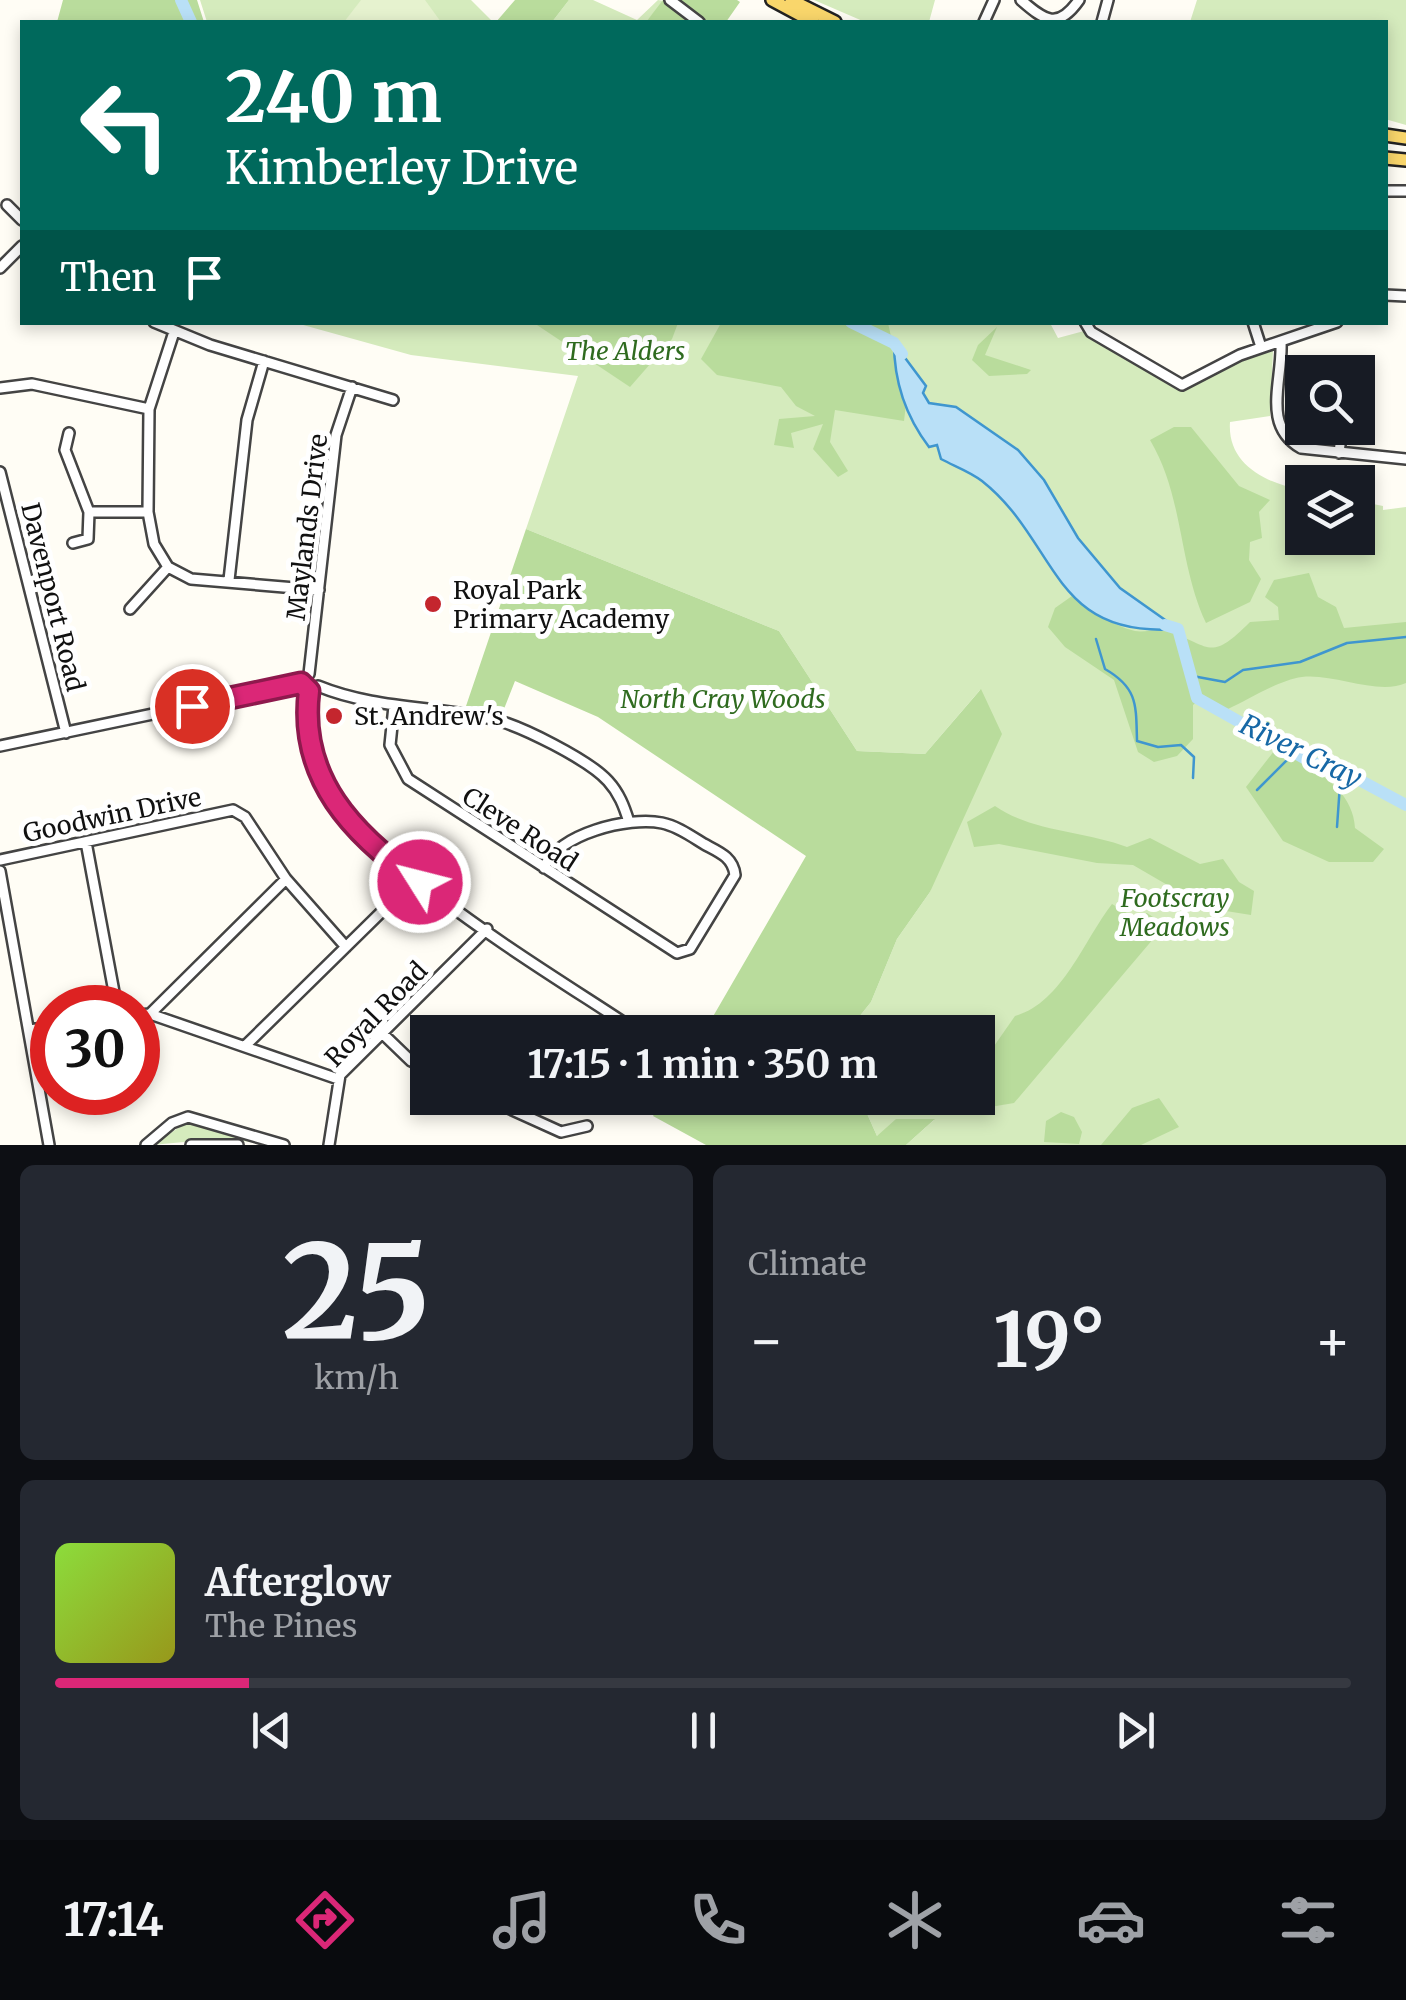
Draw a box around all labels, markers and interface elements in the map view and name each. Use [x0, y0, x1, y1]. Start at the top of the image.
text: 240 m [225, 53, 442, 141]
icon: left [60, 60, 190, 190]
text: Kimberley Drive [225, 140, 578, 196]
icon: arrive [177, 250, 232, 305]
text: Then [60, 254, 157, 301]
park label: The Alders [565, 335, 685, 367]
map controls [1285, 355, 1375, 555]
button: search [1285, 355, 1375, 445]
street label: Maylands Drive [280, 432, 334, 622]
button: layers [1285, 465, 1375, 555]
street label: Davenport Road [14, 499, 92, 695]
place label: Royal Park Primary Academy [453, 574, 670, 635]
marker: Royal Park Primary Academy [422, 593, 444, 615]
pin [150, 664, 235, 749]
icon: arrive [165, 679, 220, 734]
park label: North Cray Woods [620, 683, 826, 715]
place label: St. Andrew's [354, 700, 504, 732]
marker: St. Andrew's [323, 705, 345, 727]
water label: River Cray [1234, 706, 1368, 796]
street label: Cleve Road [456, 780, 584, 878]
street label: Goodwin Drive [20, 781, 204, 849]
position arrow [368, 830, 472, 934]
park label: Footscray Meadows [1119, 882, 1230, 943]
street label: Royal Road [318, 955, 434, 1073]
speed limit sign: 30 [30, 985, 160, 1115]
text: 17:15 · 1 min · 350 m [527, 1041, 878, 1088]
text: 25 [282, 1211, 431, 1374]
text: Climate [748, 1244, 866, 1284]
text: 19° [993, 1293, 1106, 1387]
text: − [748, 1306, 785, 1375]
text: + [1314, 1306, 1351, 1375]
text: km/h [314, 1358, 399, 1398]
text: Afterglow [205, 1559, 391, 1606]
text: The Pines [205, 1606, 357, 1646]
icon: previous [244, 1703, 299, 1758]
icon: pause [676, 1703, 731, 1758]
icon: next [1108, 1703, 1163, 1758]
icon: directions [290, 1885, 360, 1955]
icon: music [487, 1885, 557, 1955]
icon: phone [683, 1885, 753, 1955]
icon: climate [880, 1885, 950, 1955]
icon: car [1076, 1885, 1146, 1955]
icon: filters [1273, 1885, 1343, 1955]
text: 17:14 [63, 1892, 164, 1948]

